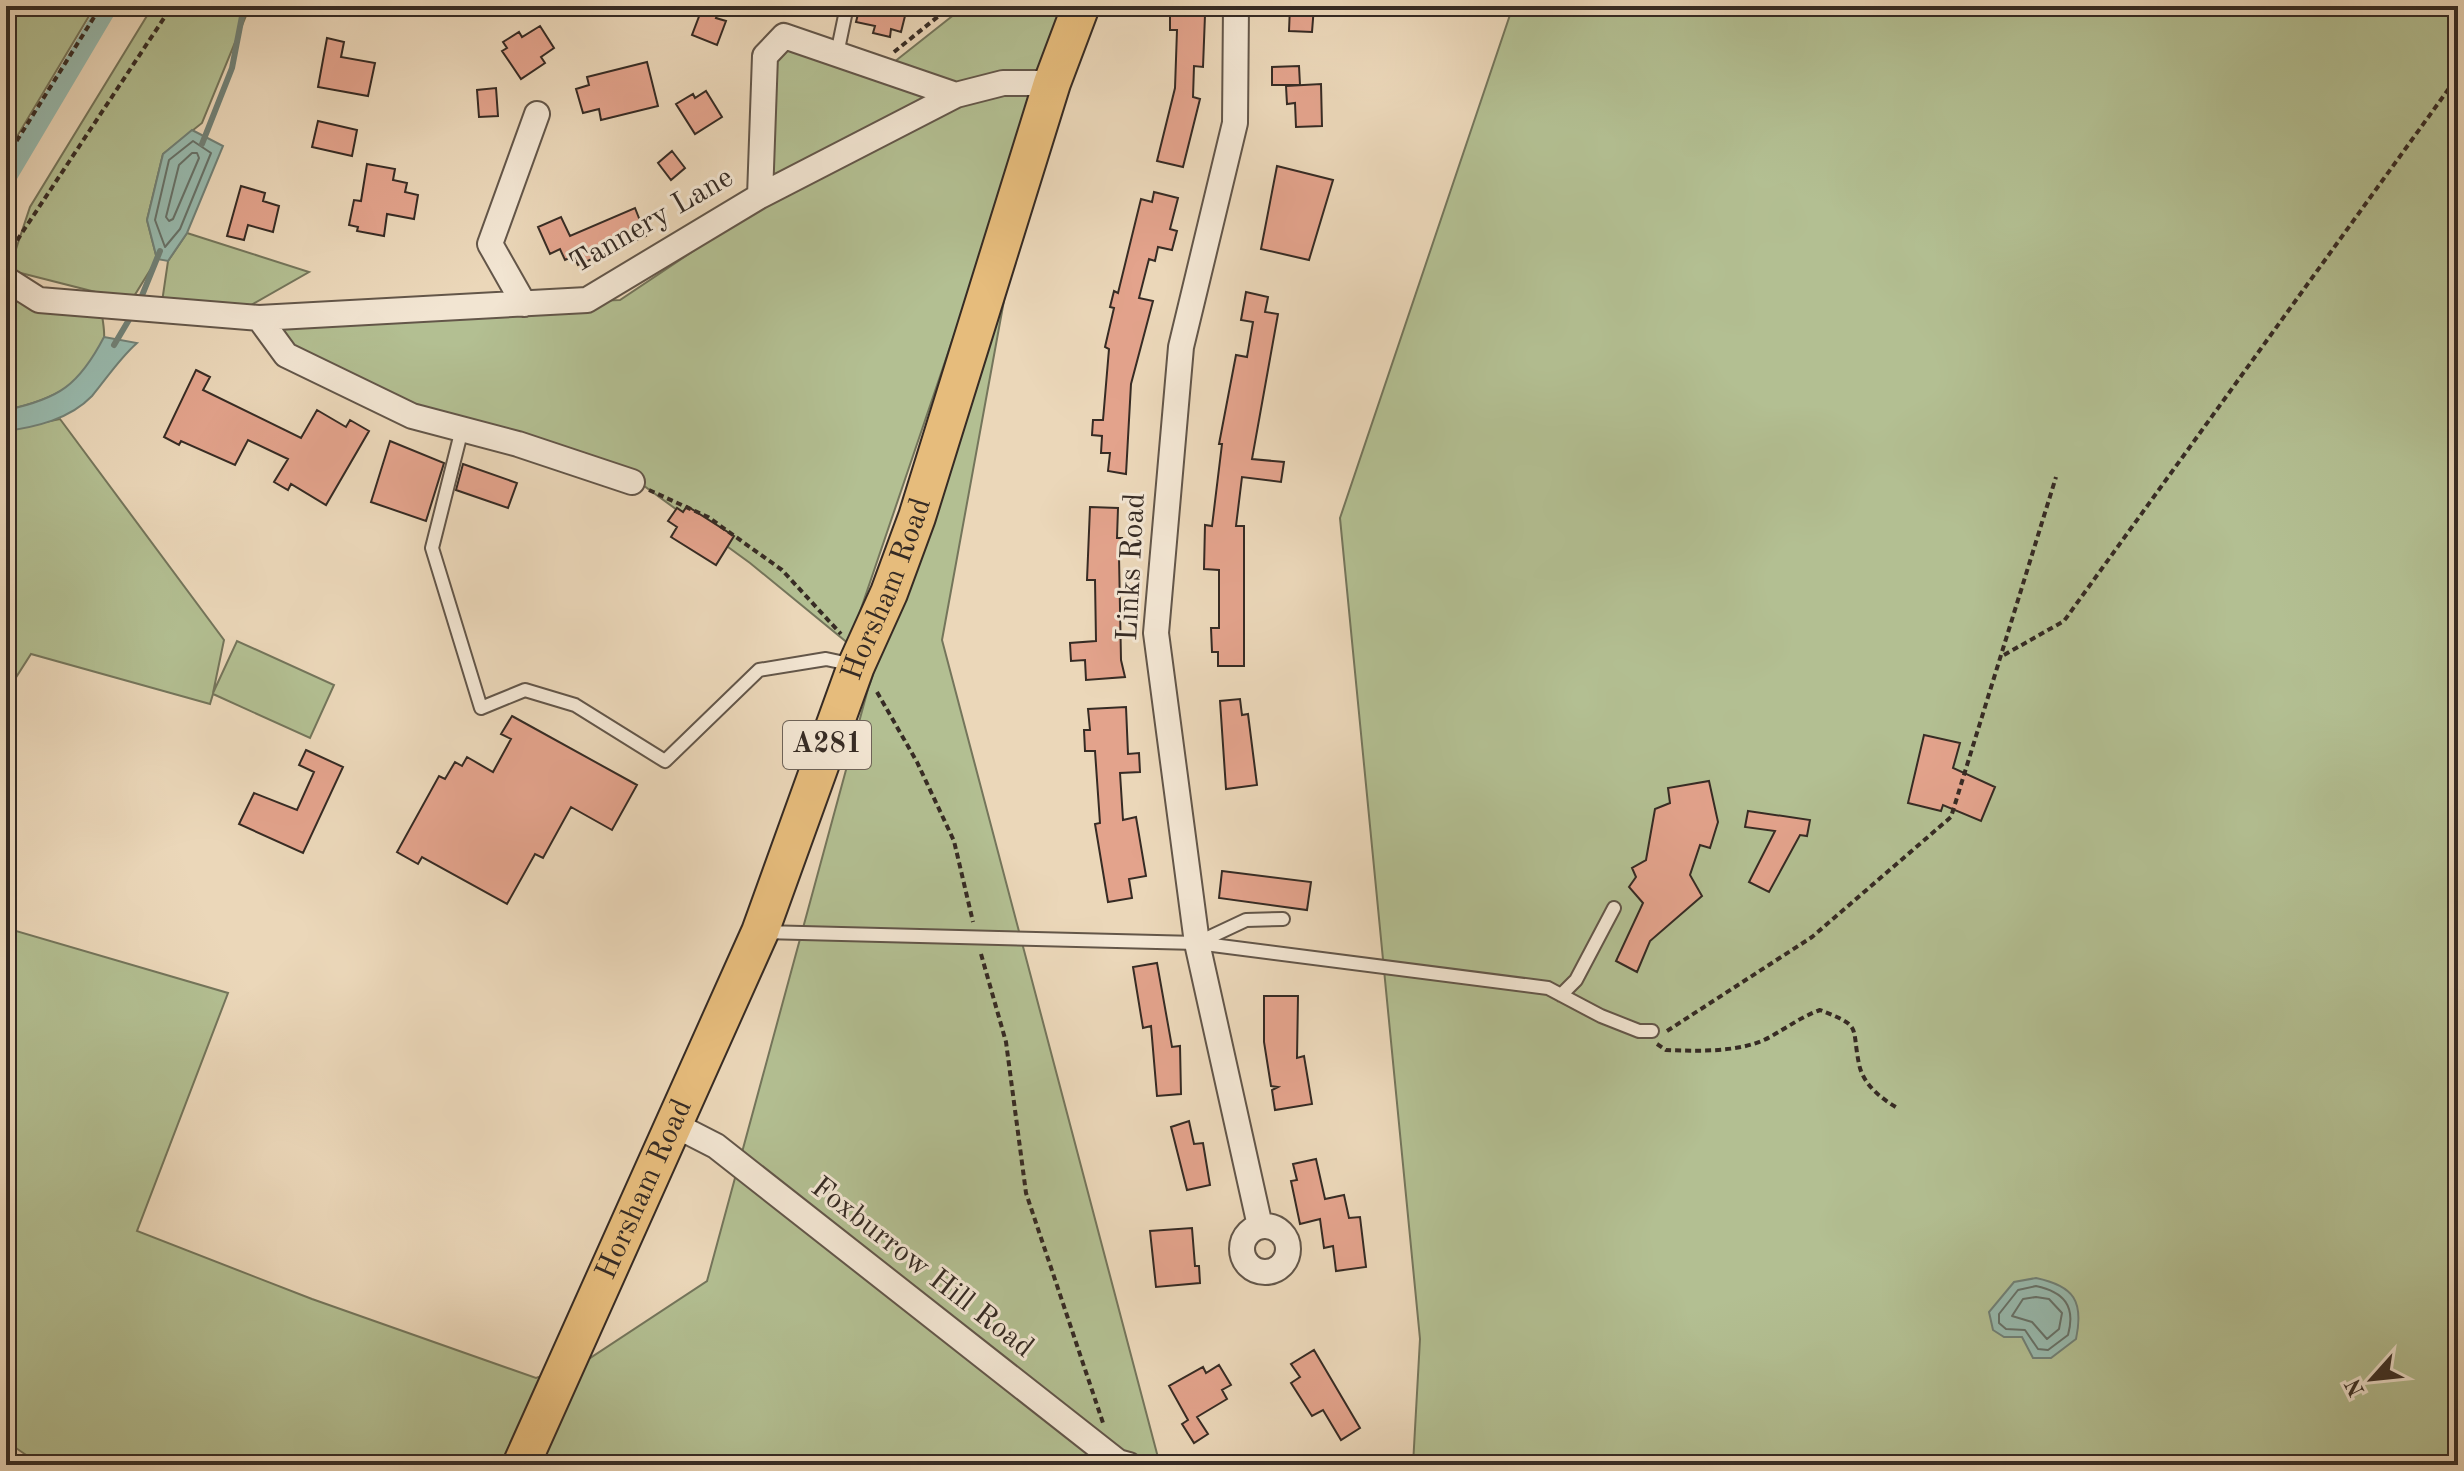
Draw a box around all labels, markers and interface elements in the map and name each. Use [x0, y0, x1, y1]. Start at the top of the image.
street label: Tannery Lane [566, 162, 738, 280]
street label: Links Road [1113, 492, 1151, 642]
street label: Horsham Road [837, 494, 937, 684]
road number: A281 [783, 721, 871, 769]
street label: Horsham Road [591, 1095, 698, 1284]
street label: Foxburrow Hill Road [805, 1172, 1039, 1364]
north arrow [2332, 1339, 2412, 1419]
text: N [2342, 1375, 2370, 1400]

